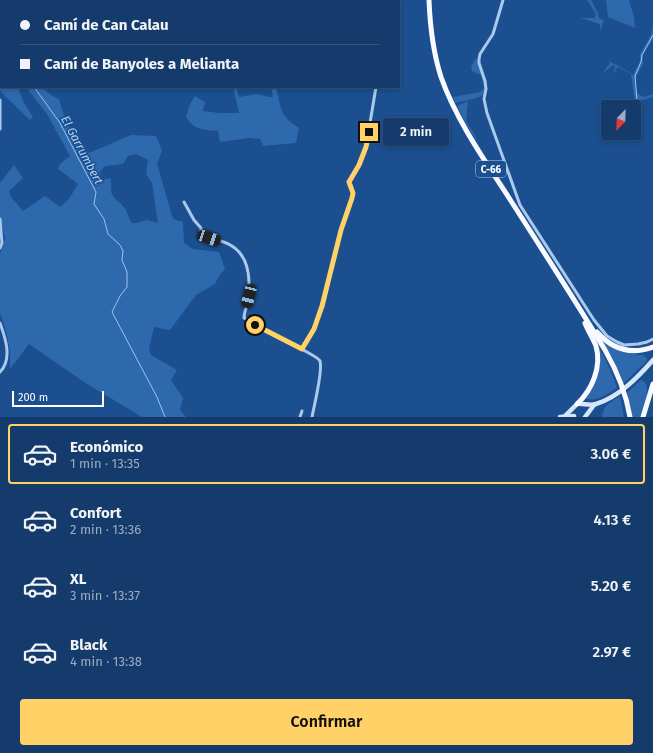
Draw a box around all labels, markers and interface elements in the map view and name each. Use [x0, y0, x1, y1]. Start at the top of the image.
text: Camí de Can Calau [44, 16, 169, 34]
text: Camí de Banyoles a Melianta [44, 55, 239, 73]
north arrow [601, 100, 641, 140]
map controls [601, 100, 641, 140]
water label: El Garrumbert [58, 113, 106, 187]
callout: 2 min [383, 118, 449, 146]
route end [360, 123, 378, 141]
text: 2 min [400, 124, 432, 139]
road number: C-66 [476, 161, 506, 177]
car [196, 228, 222, 248]
car [240, 283, 258, 309]
route start [246, 316, 264, 334]
scale bar [12, 389, 104, 408]
text: 200 m [18, 391, 48, 404]
icon: car [22, 436, 58, 472]
text: Económico [70, 438, 143, 456]
text: 3.06 € [590, 445, 631, 463]
text: 1 min · 13:35 [70, 456, 140, 471]
icon: car [22, 502, 58, 538]
text: Confort [70, 504, 122, 522]
text: 4.13 € [594, 511, 631, 529]
text: 2 min · 13:36 [70, 522, 141, 537]
icon: car [22, 568, 58, 604]
text: XL [70, 570, 86, 588]
text: 5.20 € [591, 577, 631, 595]
text: 3 min · 13:37 [70, 588, 140, 603]
icon: car [22, 634, 58, 670]
text: Black [70, 636, 107, 654]
text: 2.97 € [593, 643, 631, 661]
text: 4 min · 13:38 [70, 654, 142, 669]
button: Confirmar [20, 699, 633, 745]

